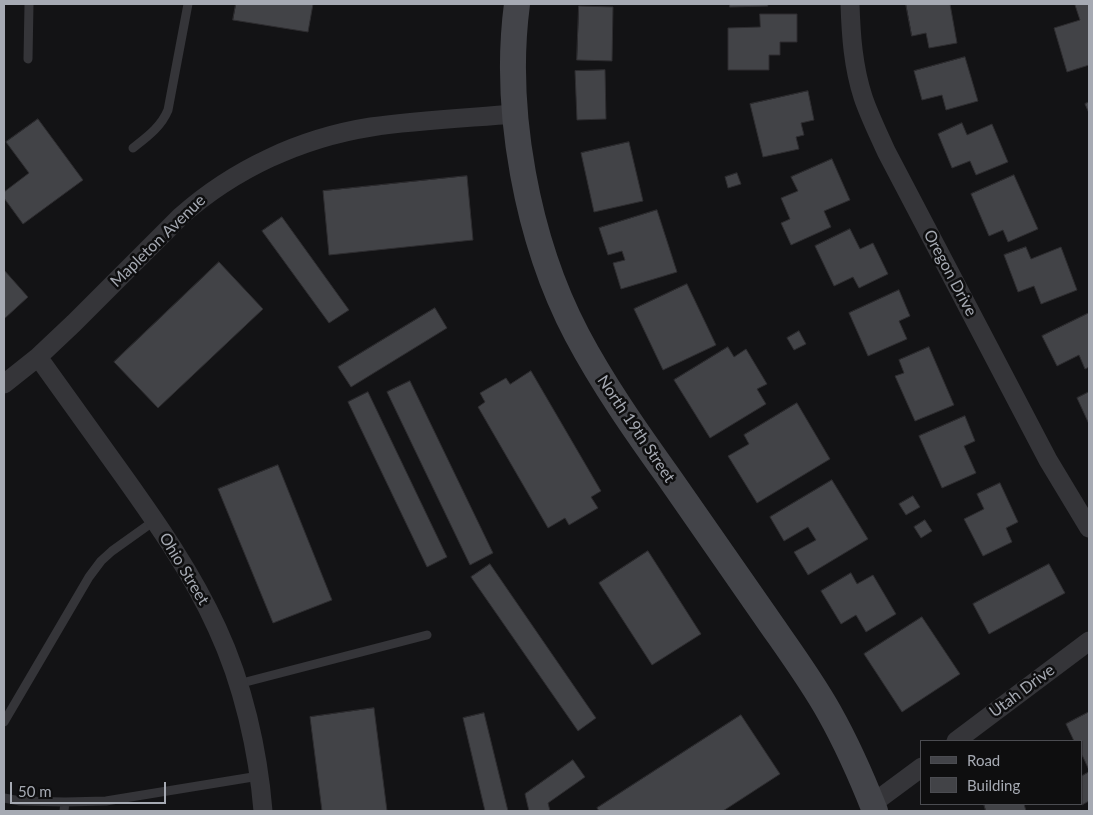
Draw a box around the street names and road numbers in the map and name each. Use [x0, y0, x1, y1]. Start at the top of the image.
street label: Mapleton Avenue [107, 191, 209, 291]
street label: Oregon Drive [919, 227, 981, 319]
street label: North 19th Street [593, 372, 679, 486]
street label: Ohio Street [155, 529, 213, 609]
street label: Utah Drive [986, 660, 1058, 722]

